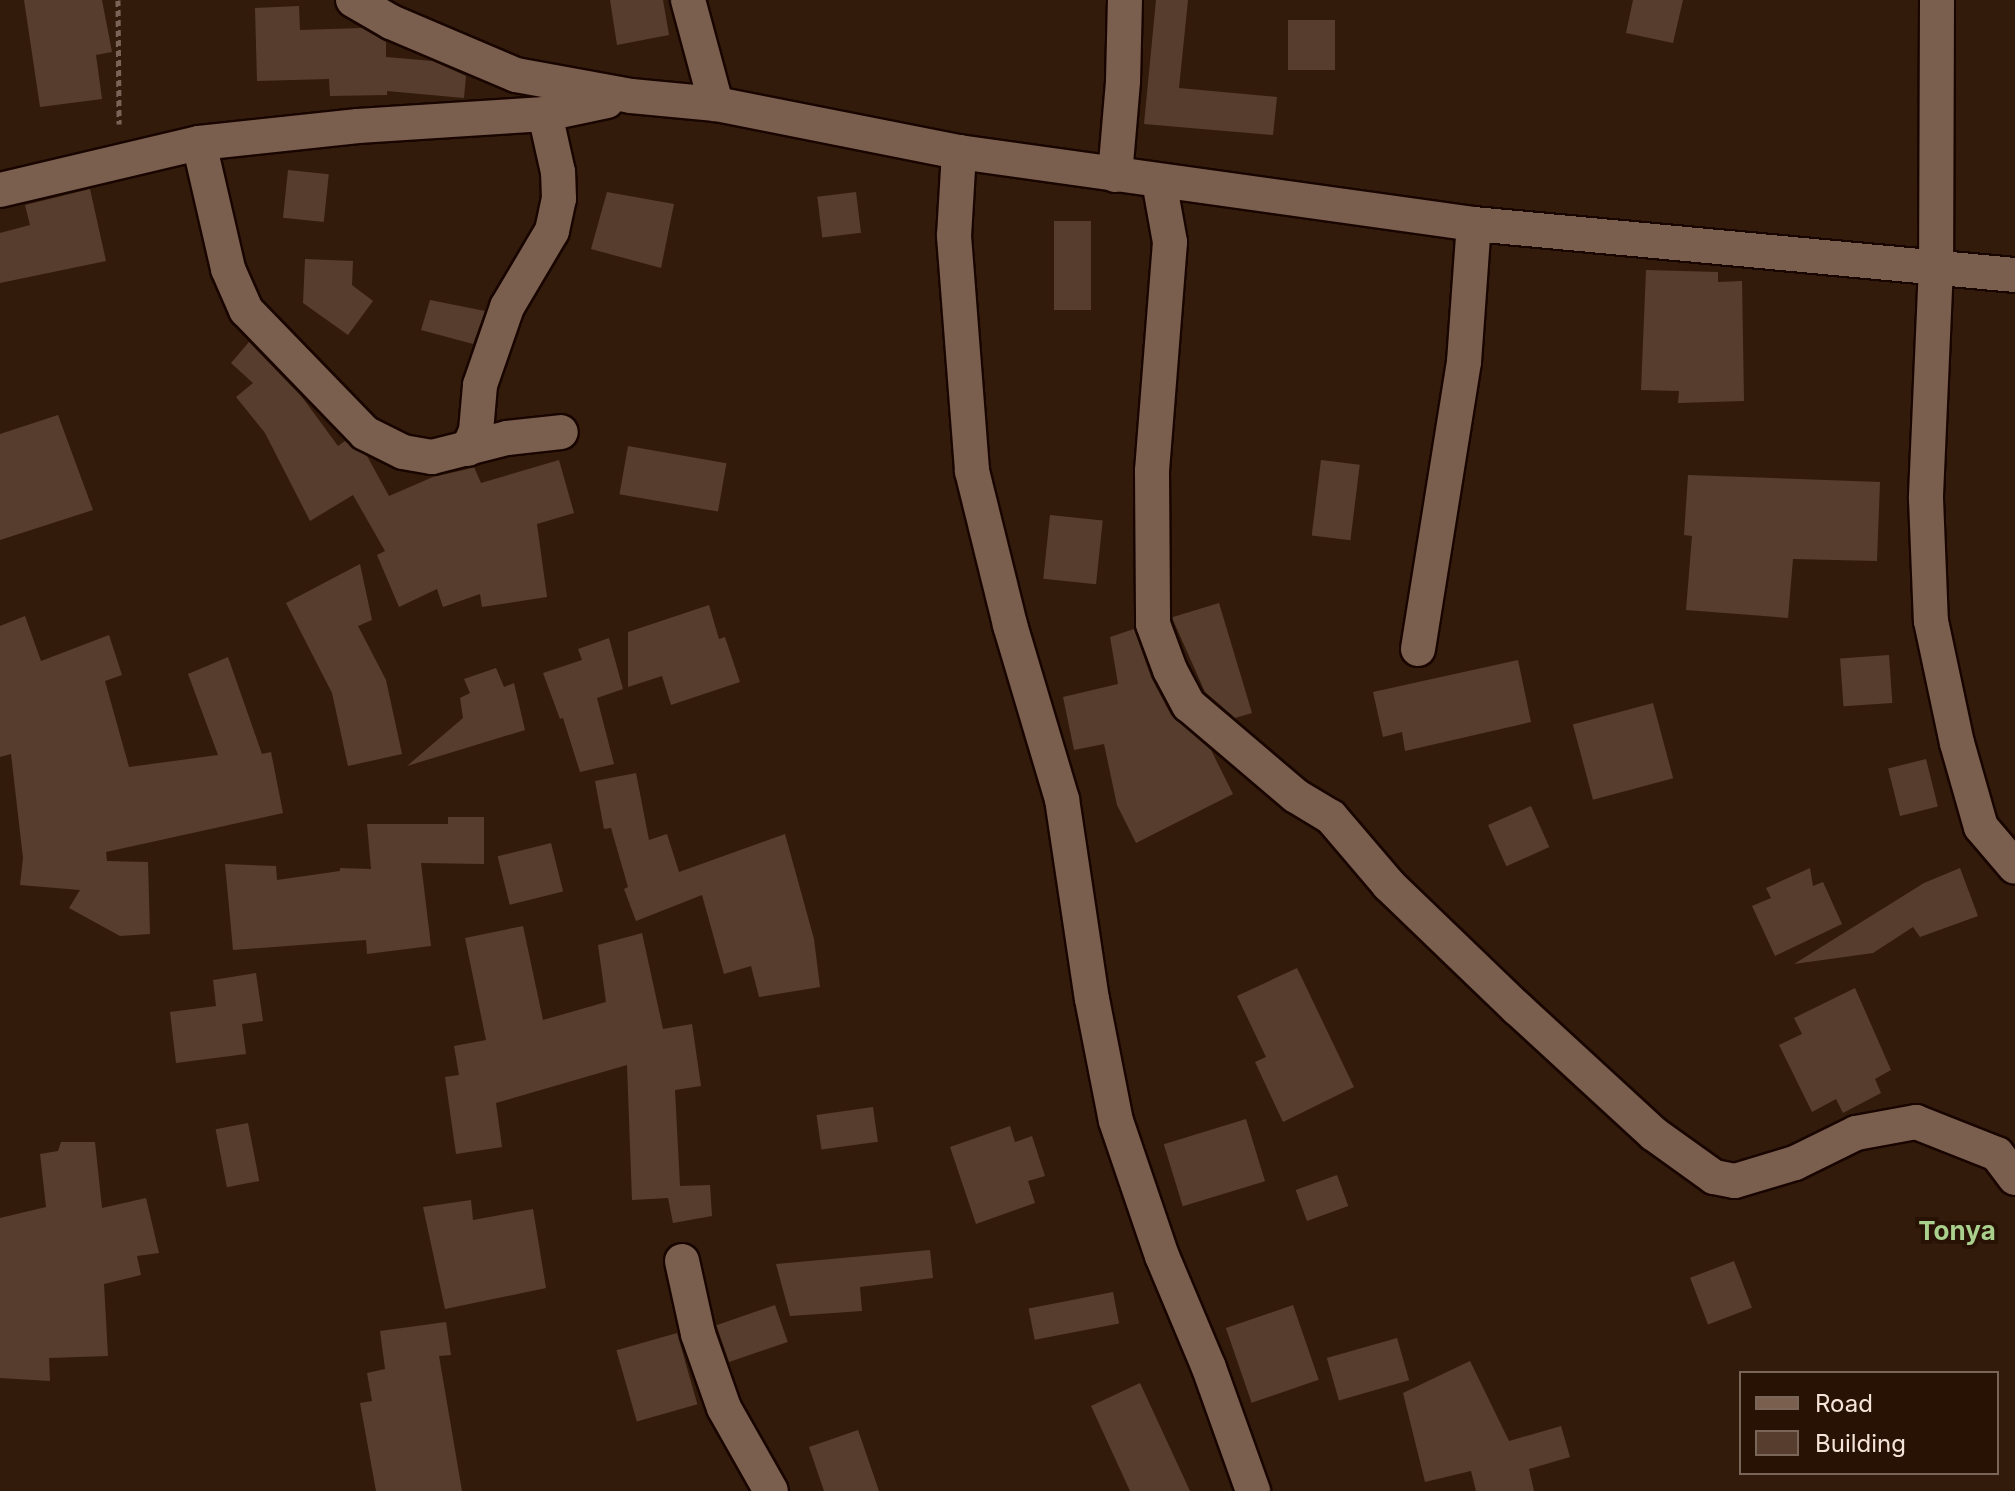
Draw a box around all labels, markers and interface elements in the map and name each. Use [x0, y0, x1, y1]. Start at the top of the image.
district label: Tonya [1918, 1215, 1996, 1247]
legend [1739, 1371, 1999, 1475]
text: Road [1815, 1389, 1873, 1418]
text: Building [1815, 1429, 1906, 1458]

